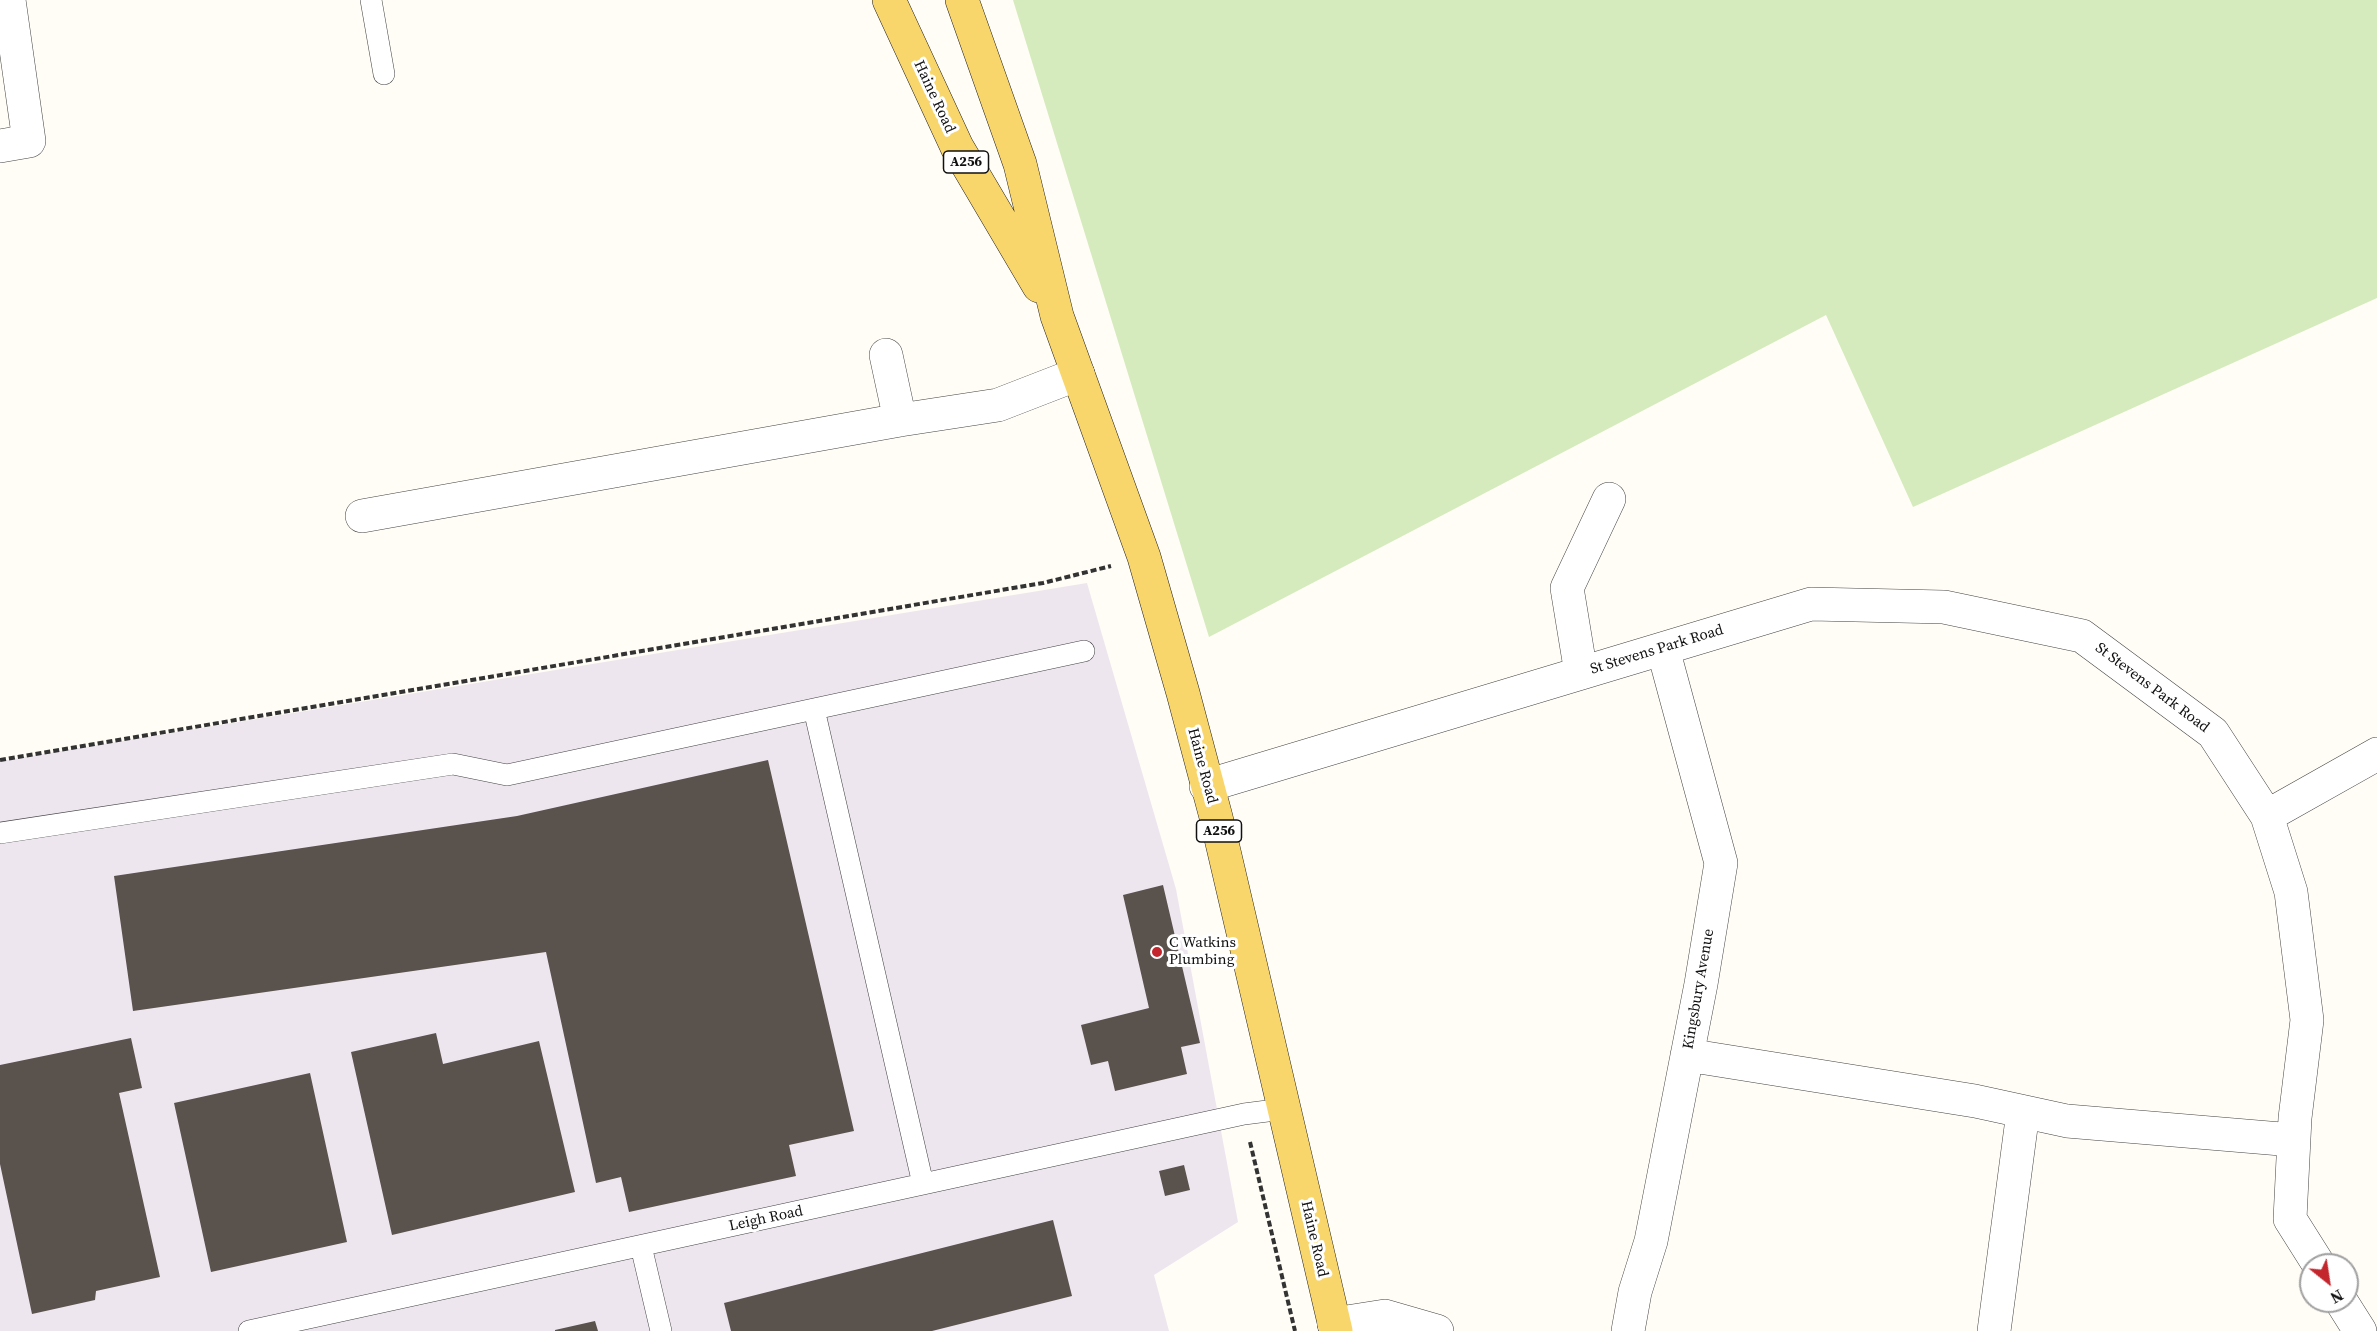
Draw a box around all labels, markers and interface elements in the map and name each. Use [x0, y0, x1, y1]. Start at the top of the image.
street label: Haine Road [909, 58, 959, 136]
road number: A256 [944, 151, 988, 173]
street label: St Stevens Park Road [1588, 621, 1726, 679]
street label: St Stevens Park Road [2091, 639, 2213, 737]
street label: Haine Road [1183, 726, 1221, 806]
road number: A256 [1196, 820, 1242, 842]
street label: Kingsbury Avenue [1680, 927, 1718, 1051]
place label: C Watkins Plumbing [1169, 934, 1236, 969]
marker: C Watkins Plumbing [1150, 945, 1164, 959]
street label: Haine Road [1296, 1199, 1332, 1279]
street label: Leigh Road [727, 1202, 805, 1236]
north arrow [2299, 1253, 2359, 1313]
text: N [2326, 1284, 2348, 1309]

